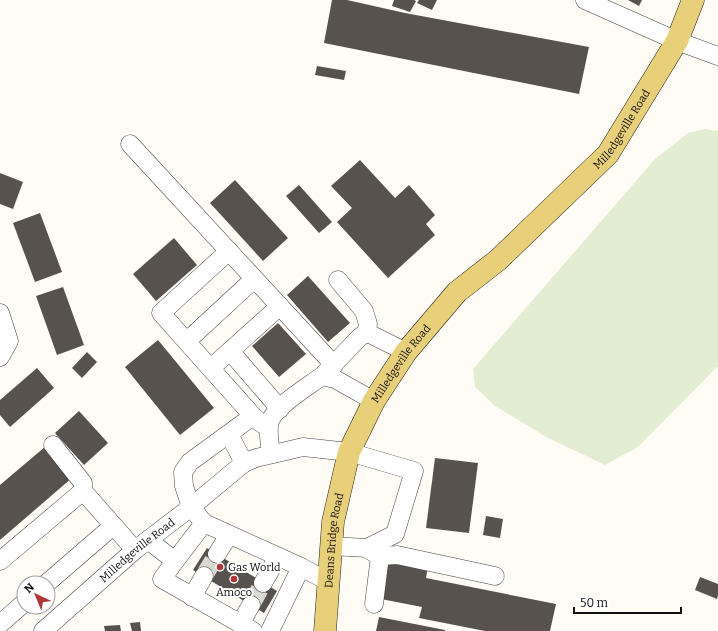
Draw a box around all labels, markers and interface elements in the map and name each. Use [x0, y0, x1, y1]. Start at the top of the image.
street label: Milledgeville Road [590, 87, 653, 172]
street label: Milledgeville Road [369, 322, 434, 405]
street label: Deans Bridge Road [322, 491, 347, 589]
street label: Milledgeville Road [97, 516, 178, 585]
place label: Gas World [228, 561, 281, 574]
marker: Gas World [215, 562, 225, 572]
marker: Amoco [229, 574, 239, 584]
north arrow [16, 575, 56, 615]
text: N [22, 580, 37, 596]
place label: Amoco [216, 586, 252, 599]
scale bar [574, 589, 681, 615]
text: 50 m [580, 596, 609, 610]

